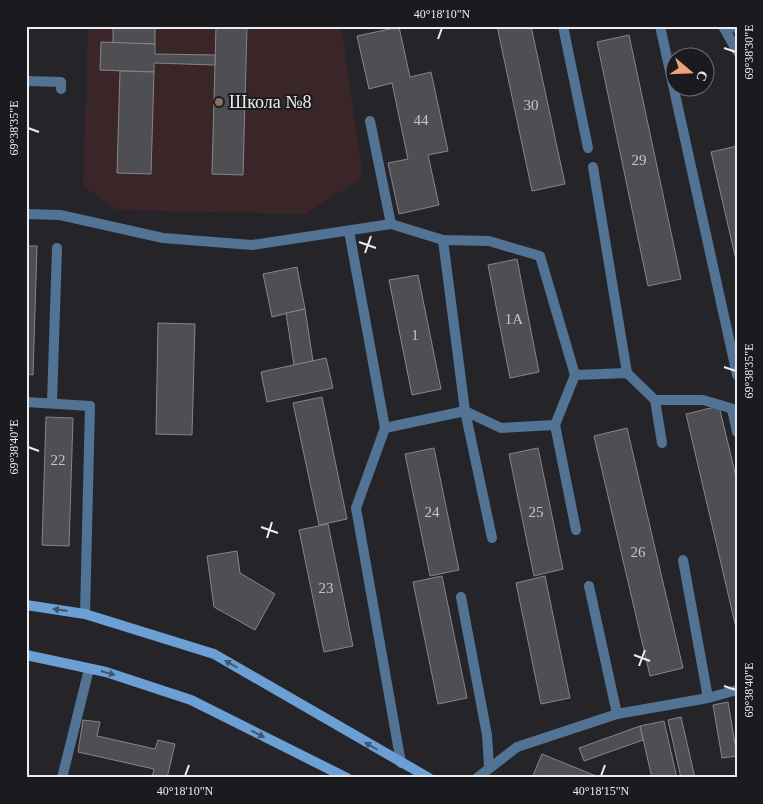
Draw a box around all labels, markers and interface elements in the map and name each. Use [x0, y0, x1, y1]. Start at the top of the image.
text: 40°18'10"N [414, 7, 471, 21]
text: 69°38'30"E [742, 24, 756, 80]
north arrow [666, 48, 716, 98]
text: С [693, 69, 711, 83]
place label: Школа №8 [229, 92, 311, 112]
marker: Школа №8 [213, 96, 225, 108]
house number: 30 [524, 97, 539, 113]
text: 69°38'35"E [7, 100, 21, 156]
house number: 44 [414, 112, 429, 128]
house number: 29 [632, 152, 647, 168]
house number: 1А [505, 311, 523, 327]
house number: 1 [411, 327, 419, 343]
text: 69°38'35"E [742, 343, 756, 399]
text: 69°38'40"E [7, 419, 21, 475]
house number: 22 [51, 452, 66, 468]
house number: 24 [425, 504, 440, 520]
house number: 25 [529, 504, 544, 520]
house number: 26 [631, 544, 646, 560]
house number: 23 [319, 580, 334, 596]
one-way arrow [51, 606, 67, 614]
one-way arrow [224, 659, 237, 668]
text: 69°38'40"E [742, 662, 756, 718]
one-way arrow [100, 670, 115, 678]
one-way arrow [251, 730, 265, 738]
one-way arrow [364, 741, 378, 750]
text: 40°18'10"N [157, 784, 214, 798]
text: 40°18'15"N [573, 784, 630, 798]

